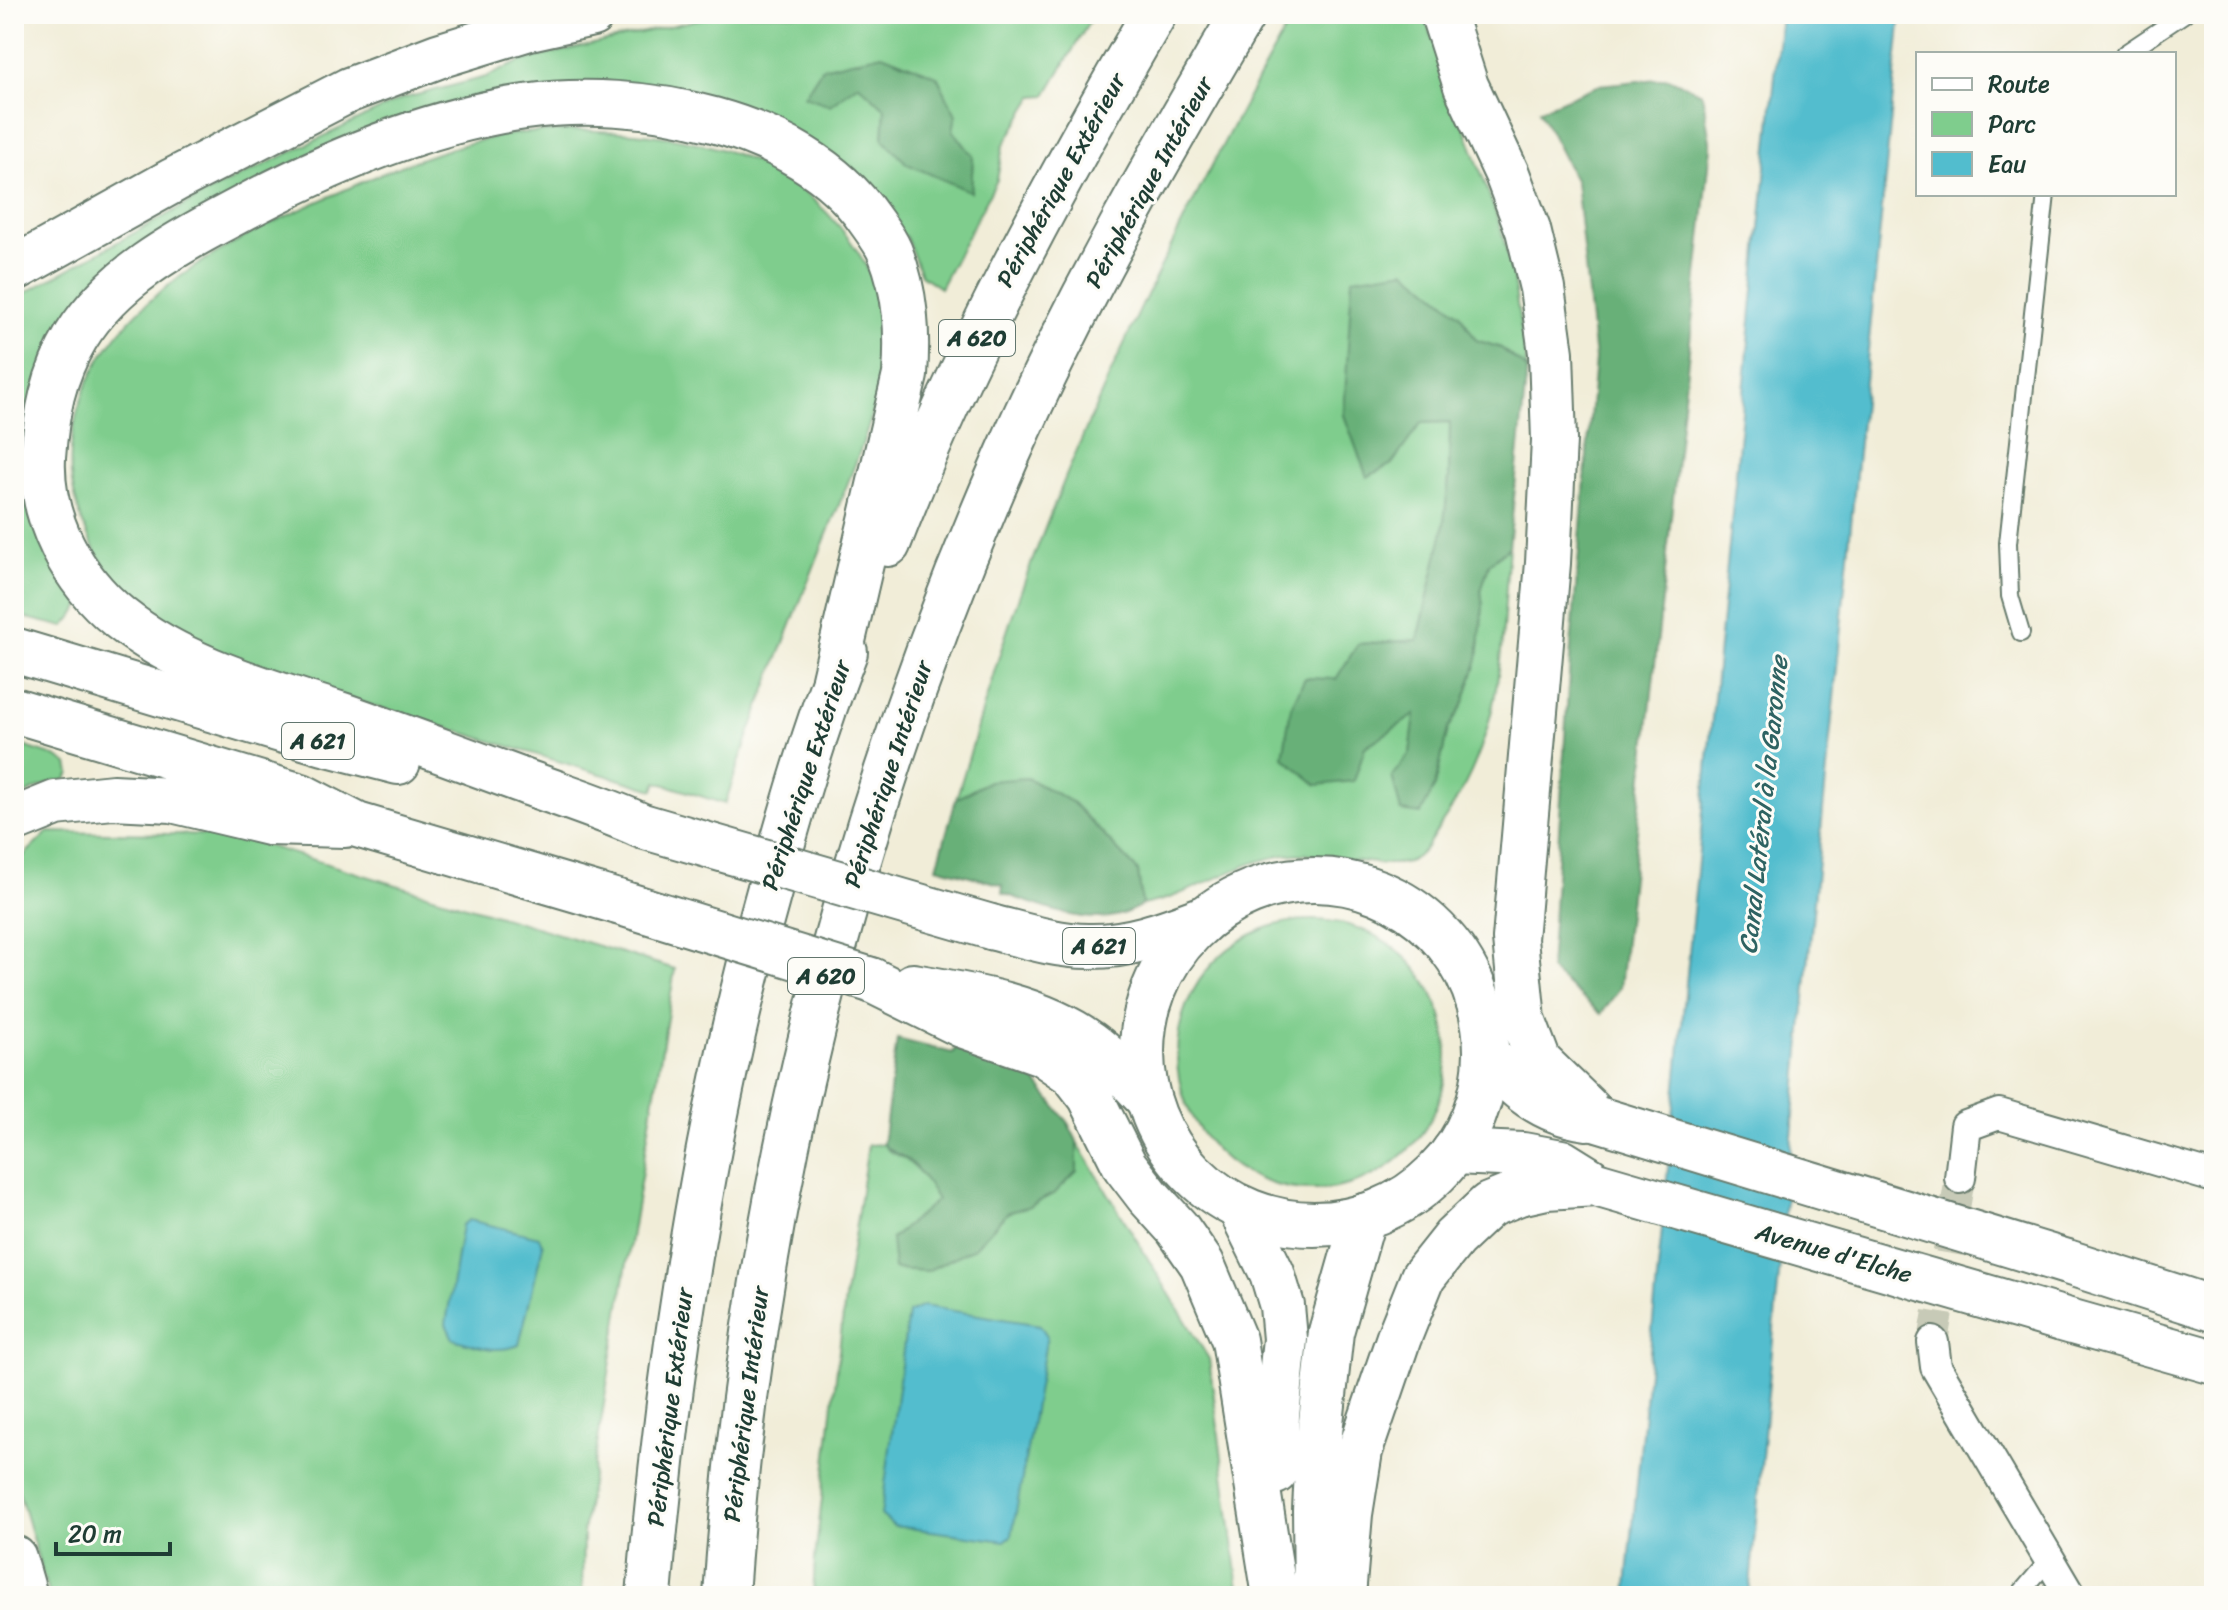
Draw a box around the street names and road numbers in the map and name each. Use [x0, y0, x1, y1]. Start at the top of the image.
street label: Périphérique Extérieur [984, 64, 1138, 295]
street label: Périphérique Intérieur [1073, 67, 1225, 296]
road number: A 620 [939, 320, 1015, 356]
street label: Périphérique Extérieur [749, 653, 863, 896]
street label: Périphérique Intérieur [831, 654, 945, 893]
road number: A 621 [282, 723, 354, 759]
road number: A 621 [1063, 928, 1135, 964]
road number: A 620 [788, 958, 864, 994]
street label: Avenue d'Elche [1750, 1210, 1917, 1295]
street label: Périphérique Intérieur [711, 1282, 781, 1524]
street label: Périphérique Extérieur [635, 1284, 706, 1529]

